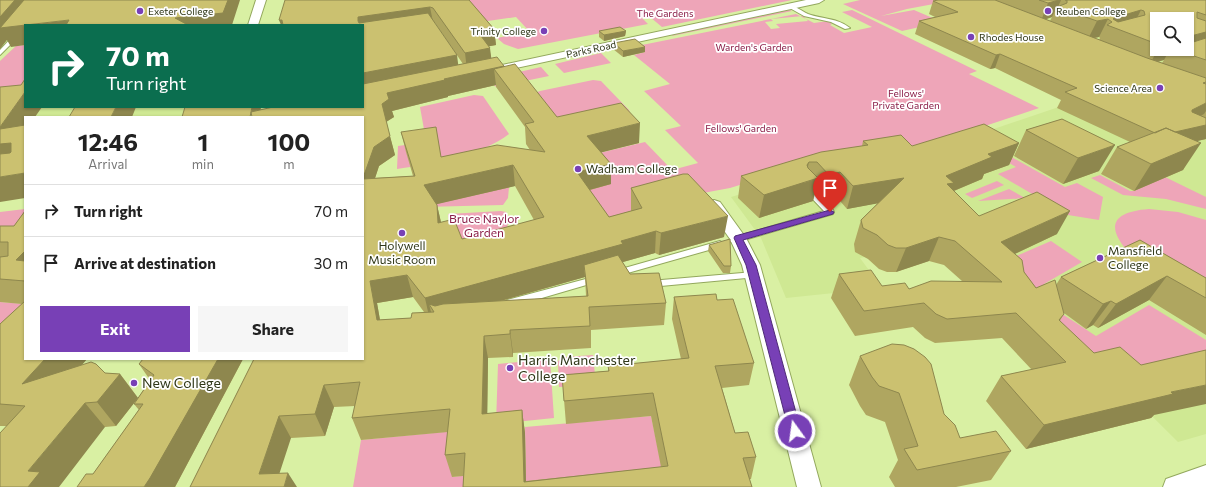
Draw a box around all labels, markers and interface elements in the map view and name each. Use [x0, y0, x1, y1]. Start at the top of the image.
place label: Exeter College [148, 5, 213, 17]
place label: Reuben College [1056, 5, 1126, 17]
marker: Exeter College [135, 6, 145, 16]
marker: Reuben College [1043, 6, 1053, 16]
park label: The Gardens [636, 7, 694, 19]
map controls [1150, 12, 1194, 56]
button: search [1150, 12, 1194, 56]
place label: Trinity College [471, 25, 536, 37]
marker: Trinity College [539, 26, 549, 36]
place label: Rhodes House [979, 31, 1044, 43]
marker: Rhodes House [966, 32, 976, 42]
text: 70 m [106, 38, 170, 72]
street label: Parks Road [565, 38, 617, 60]
icon: right [40, 40, 92, 92]
park label: Warden's Garden [715, 41, 793, 53]
text: Turn right [106, 72, 186, 94]
place label: Science Area [1094, 82, 1152, 94]
marker: Science Area [1155, 83, 1165, 93]
park label: Fellows' Private Garden [872, 87, 940, 111]
park label: Fellows' Garden [705, 122, 777, 134]
text: 12:46 [78, 127, 138, 156]
text: 1 [197, 127, 208, 156]
text: 100 [268, 127, 310, 156]
text: Arrival [88, 156, 128, 172]
text: min [192, 156, 214, 172]
text: m [283, 156, 295, 172]
place label: Wadham College [586, 161, 677, 175]
marker: Wadham College [573, 164, 583, 174]
pin [813, 171, 847, 212]
icon: arrive [819, 177, 841, 199]
icon: right [40, 200, 62, 222]
text: Turn right [74, 202, 143, 220]
text: 70 m [314, 202, 348, 220]
park label: Bruce Naylor Garden [449, 211, 519, 239]
marker: Holywell Music Room [397, 228, 407, 238]
place label: Holywell Music Room [368, 238, 436, 266]
place label: Mansfield College [1108, 243, 1162, 271]
icon: arrive [40, 252, 62, 274]
marker: Mansfield College [1095, 253, 1105, 263]
text: Arrive at destination [74, 254, 216, 272]
text: 30 m [314, 254, 348, 272]
button: Exit [40, 306, 190, 352]
button: Share [198, 306, 348, 352]
place label: Harris Manchester College [518, 351, 636, 384]
marker: Harris Manchester College [505, 363, 515, 373]
place label: New College [142, 374, 221, 391]
marker: New College [129, 378, 139, 388]
position arrow [774, 410, 816, 452]

